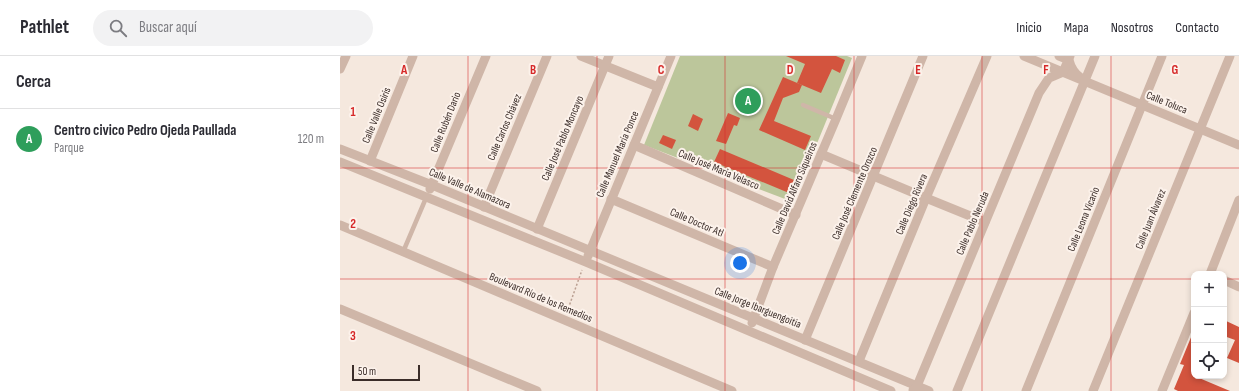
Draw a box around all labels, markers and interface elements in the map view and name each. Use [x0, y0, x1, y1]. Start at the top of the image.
search box [93, 10, 373, 46]
text: Pathlet [20, 16, 69, 39]
icon: search [107, 17, 129, 39]
text: Buscar aquí [139, 18, 197, 37]
text: Inicio [1016, 19, 1042, 36]
text: Mapa [1064, 19, 1089, 36]
text: Nosotros [1111, 19, 1153, 36]
text: Contacto [1175, 19, 1219, 36]
text: A [400, 62, 408, 78]
text: B [530, 62, 536, 78]
text: C [658, 62, 665, 78]
text: D [787, 62, 794, 78]
text: E [915, 62, 921, 78]
text: F [1043, 62, 1049, 78]
text: G [1172, 62, 1179, 78]
text: Cerca [16, 72, 51, 92]
street label: Calle Valle Osiris [359, 85, 394, 145]
pin: A [735, 86, 761, 116]
street label: Calle Toluca [1144, 88, 1189, 117]
street label: Calle Rubén Dario [427, 90, 464, 154]
street label: Calle Carlos Chávez [485, 92, 524, 163]
street label: Calle José Pablo Moncayo [539, 93, 586, 183]
text: 1 [350, 104, 356, 120]
street label: Calle Manuel María Ponce [593, 109, 642, 199]
text: Centro civico Pedro Ojeda Paullada [54, 121, 236, 140]
text: A [26, 131, 32, 147]
text: 120 m [298, 131, 324, 147]
text: Parque [54, 140, 84, 156]
street label: Calle David Alfaro Siqueiros [769, 140, 820, 236]
street label: Calle José Clemente Orozco [829, 144, 880, 242]
street label: Calle José María Velasco [676, 147, 762, 193]
street label: Calle Valle de Alamazora [427, 165, 513, 212]
street label: Calle Diego Rivera [893, 172, 930, 237]
street label: Calle Leona Vicario [1065, 185, 1102, 253]
street label: Calle Juan Álvarez [1132, 187, 1168, 251]
street label: Calle Pablo Neruda [953, 189, 992, 257]
street label: Calle Doctor Atl [668, 205, 725, 240]
text: 2 [350, 216, 356, 232]
your location [730, 253, 750, 273]
street label: Boulevard Río de los Remedios [487, 270, 594, 325]
map controls [1191, 271, 1227, 379]
button: + [1191, 271, 1227, 307]
street label: Calle Jorge Ibarguengoitia [713, 284, 803, 331]
button: − [1191, 307, 1227, 343]
text: 3 [350, 328, 356, 344]
button: locate [1191, 343, 1227, 379]
scale bar [352, 363, 420, 382]
text: 50 m [358, 365, 376, 378]

